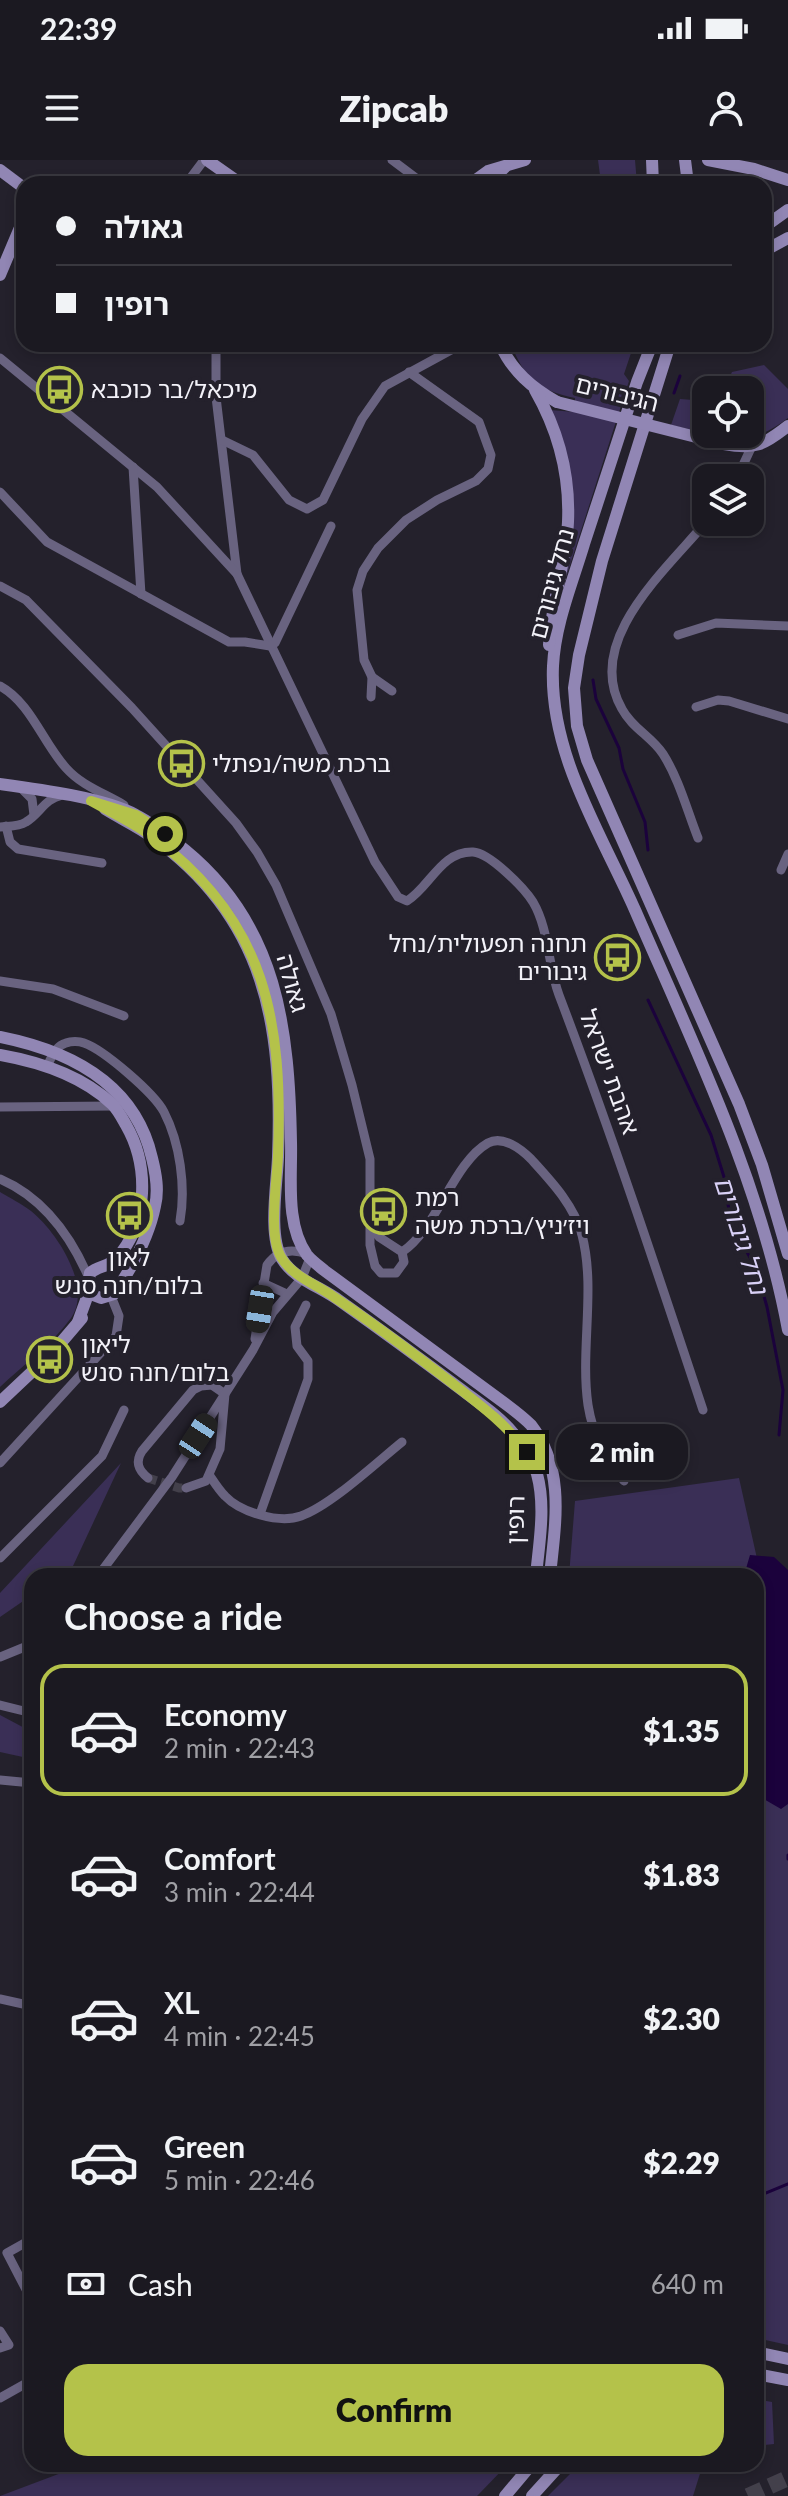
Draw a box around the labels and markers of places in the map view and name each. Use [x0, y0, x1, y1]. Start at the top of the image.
bus stop icon: מיכאל/בר כוכבא [36, 366, 84, 414]
place label: מיכאל/בר כוכבא [91, 374, 257, 403]
bus stop icon: ברכת משה/נפתלי [157, 740, 205, 788]
place label: ברכת משה/נפתלי [212, 748, 391, 777]
place label: תחנה תפעולית/נחל גיבורים [389, 928, 587, 985]
bus stop icon: תחנה תפעולית/נחל גיבורים [594, 934, 642, 982]
place label: רמת ויז׳ניץ/ברכת משה [415, 1182, 590, 1239]
bus stop icon: רמת ויז׳ניץ/ברכת משה [360, 1188, 408, 1236]
bus stop icon: לאון בלום/חנה סנש [105, 1192, 153, 1240]
place label: לאון בלום/חנה סנש [55, 1242, 203, 1299]
place label: ליאון בלום/חנה סנש [81, 1329, 230, 1386]
bus stop icon: ליאון בלום/חנה סנש [26, 1335, 74, 1383]

